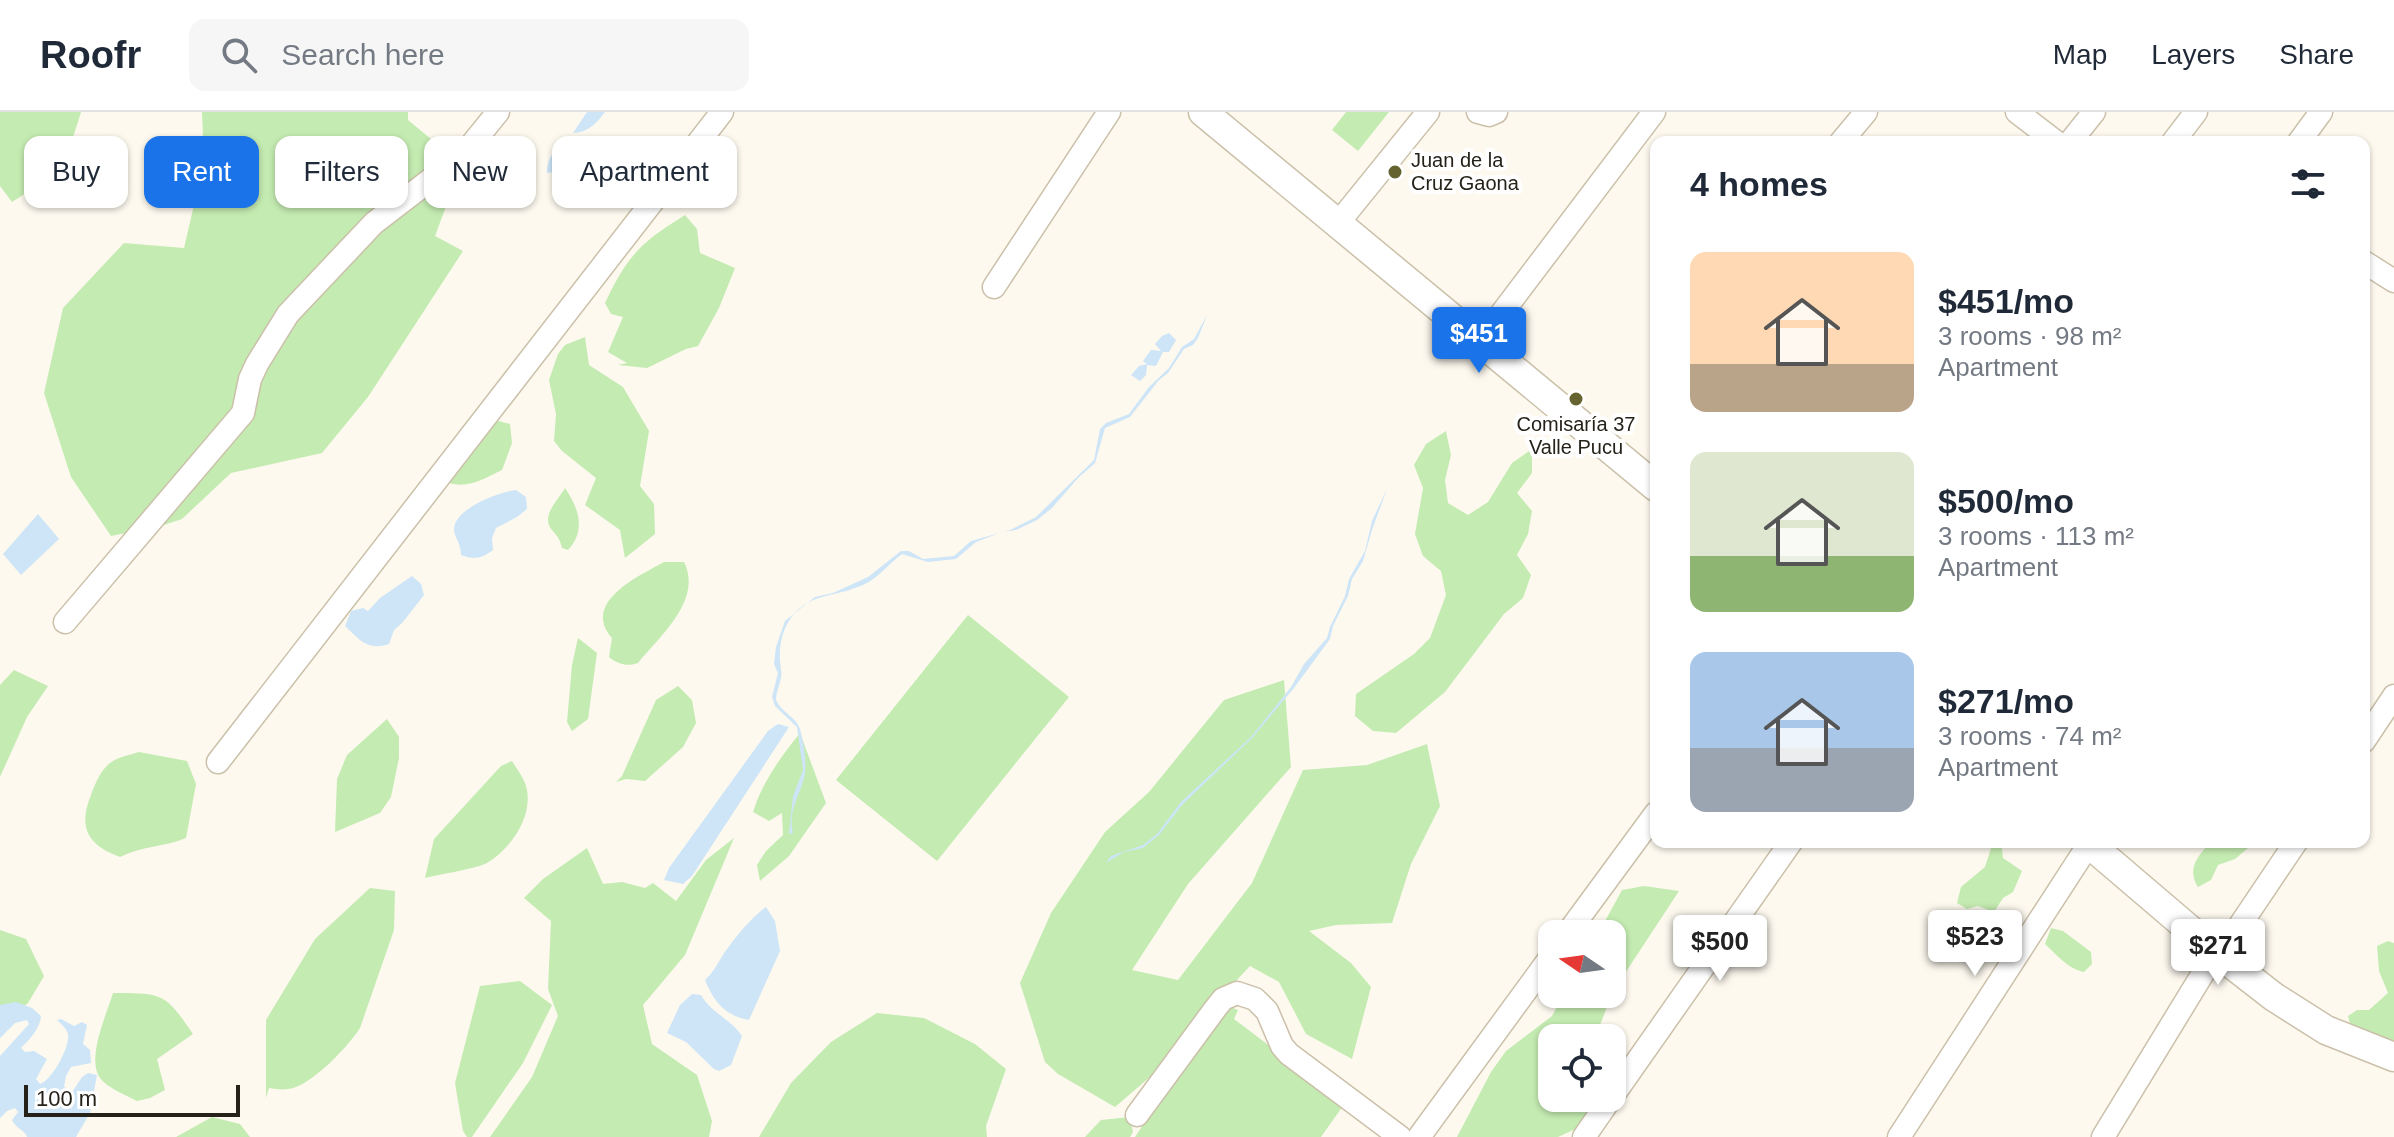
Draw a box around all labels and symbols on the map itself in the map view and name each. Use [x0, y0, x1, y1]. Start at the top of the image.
place label: Juan de la Cruz Gaona [1411, 149, 1520, 194]
marker: Juan de la Cruz Gaona [1386, 163, 1404, 181]
pin: $451 [1432, 307, 1526, 375]
marker: Comisaría 37 Valle Pucu [1567, 390, 1585, 408]
place label: Comisaría 37 Valle Pucu [1517, 413, 1635, 458]
pin: $523 [1928, 910, 2022, 978]
pin: $500 [1673, 915, 1767, 983]
pin: $271 [2171, 919, 2265, 987]
north arrow [1538, 920, 1626, 1008]
scale bar [24, 1081, 240, 1117]

